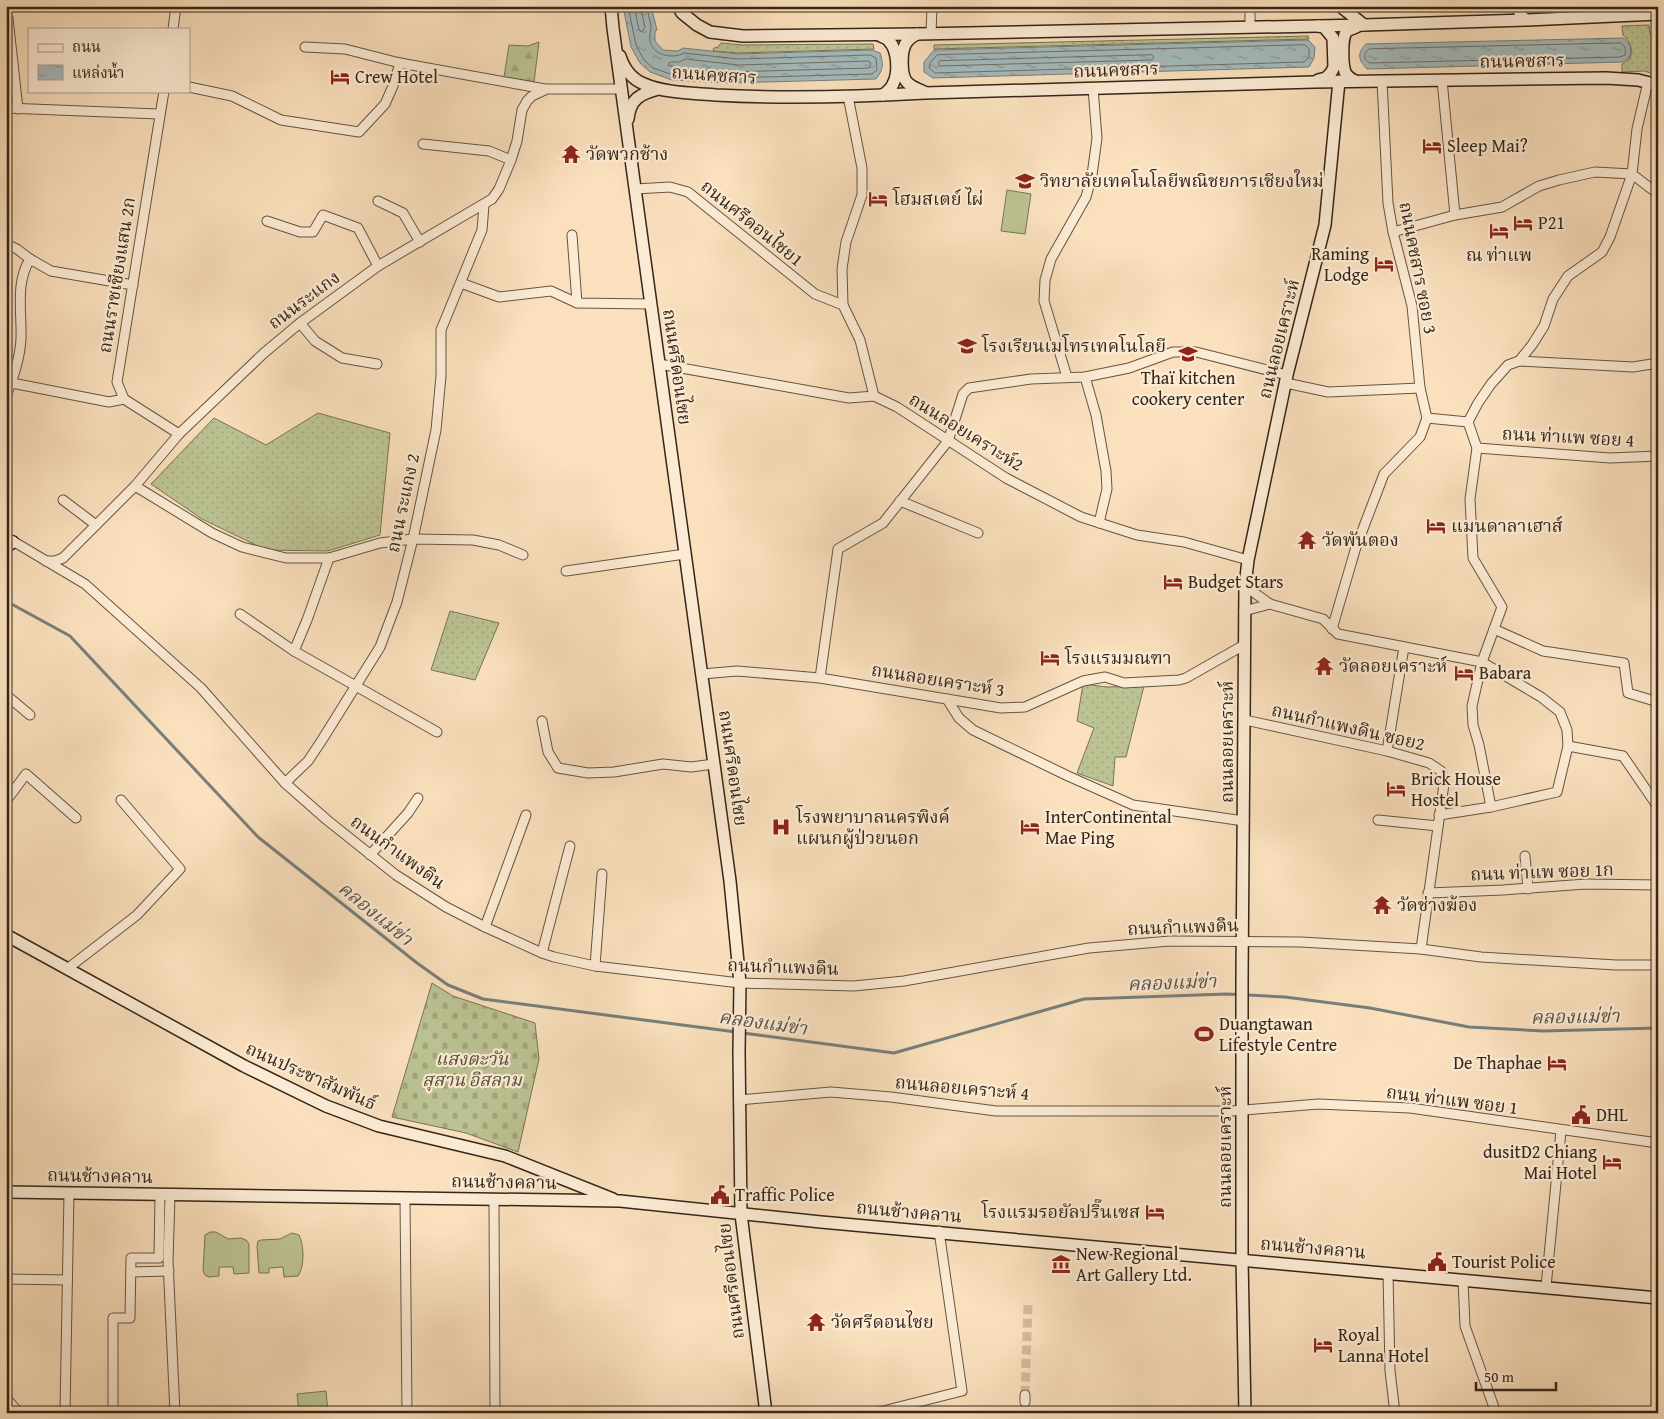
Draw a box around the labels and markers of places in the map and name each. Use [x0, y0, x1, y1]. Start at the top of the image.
place label: Crew Hotel [355, 63, 438, 90]
hotel icon: Crew Hotel [329, 66, 351, 88]
place label: Sleep Mai? [1447, 132, 1528, 159]
hotel icon: Sleep Mai? [1421, 135, 1443, 157]
place label: วัดพวกช้าง [586, 140, 668, 167]
temple icon: วัดพวกช้าง [560, 143, 582, 165]
place label: วิทยาลัยเทคโนโลยีพณิชยการเชียงใหม่ [1040, 167, 1324, 194]
school or university icon: วิทยาลัยเทคโนโลยีพณิชยการเชียงใหม่ [1014, 170, 1036, 192]
place label: โฮมสเตย์ ไผ่ [892, 185, 983, 212]
hotel icon: โฮมสเตย์ ไผ่ [867, 188, 889, 210]
place label: P21 [1538, 209, 1565, 236]
hotel icon: P21 [1512, 212, 1534, 234]
hotel icon: ณ ท่าแพ [1488, 220, 1510, 242]
place label: Raming Lodge [1311, 240, 1369, 288]
place label: ณ ท่าแพ [1466, 241, 1532, 268]
hotel icon: Raming Lodge [1373, 253, 1395, 275]
place label: โรงเรียนเมโทรเทคโนโลยี [981, 332, 1166, 359]
school or university icon: โรงเรียนเมโทรเทคโนโลยี [956, 335, 978, 357]
school or university icon: Thaï kitchen cookery center [1177, 343, 1199, 365]
place label: Thaï kitchen cookery center [1132, 364, 1245, 412]
place label: แมนดาลาเฮาส์ [1451, 512, 1563, 539]
hotel icon: แมนดาลาเฮาส์ [1425, 515, 1447, 537]
place label: วัดพันตอง [1322, 526, 1399, 553]
temple icon: วัดพันตอง [1296, 529, 1318, 551]
place label: Budget Stars [1188, 568, 1283, 595]
hotel icon: Budget Stars [1162, 571, 1184, 593]
place label: โรงแรมมณฑา [1064, 644, 1172, 671]
hotel icon: โรงแรมมณฑา [1039, 647, 1061, 669]
place label: วัดลอยเคราะห์ [1339, 652, 1447, 679]
temple icon: วัดลอยเคราะห์ [1313, 655, 1335, 677]
place label: Babara [1479, 659, 1532, 686]
hotel icon: Babara [1453, 662, 1475, 684]
place label: Brick House Hostel [1411, 765, 1501, 813]
hotel icon: Brick House Hostel [1385, 778, 1407, 800]
place label: โรงพยาบาลนครพิงค์ แผนกผู้ป่วยนอก [795, 803, 950, 851]
place label: InterContinental Mae Ping [1045, 803, 1172, 851]
hospital icon: โรงพยาบาลนครพิงค์ แผนกผู้ป่วยนอก [770, 816, 792, 838]
hotel icon: InterContinental Mae Ping [1019, 816, 1041, 838]
place label: วัดช่างฆ้อง [1397, 891, 1477, 918]
temple icon: วัดช่างฆ้อง [1371, 894, 1393, 916]
place label: Duangtawan Lifestyle Centre [1219, 1010, 1337, 1058]
sports icon: Duangtawan Lifestyle Centre [1193, 1023, 1215, 1045]
place label: De Thaphae [1453, 1049, 1542, 1076]
hotel icon: De Thaphae [1546, 1052, 1568, 1074]
place label: DHL [1596, 1101, 1628, 1128]
public building icon: DHL [1570, 1104, 1592, 1126]
place label: dusitD2 Chiang Mai Hotel [1483, 1138, 1597, 1186]
hotel icon: dusitD2 Chiang Mai Hotel [1601, 1151, 1623, 1173]
place label: Traffic Police [735, 1181, 835, 1208]
public building icon: Traffic Police [709, 1184, 731, 1206]
place label: โรงแรมรอยัลปริ๊นเซส [980, 1198, 1140, 1225]
hotel icon: โรงแรมรอยัลปริ๊นเซส [1144, 1201, 1166, 1223]
place label: New Regional Art Gallery Ltd. [1076, 1240, 1192, 1288]
place label: Tourist Police [1452, 1248, 1556, 1275]
public building icon: Tourist Police [1426, 1251, 1448, 1273]
museum icon: New Regional Art Gallery Ltd. [1050, 1253, 1072, 1275]
place label: วัดศรีดอนไชย [831, 1308, 934, 1335]
temple icon: วัดศรีดอนไชย [805, 1311, 827, 1333]
place label: Royal Lanna Hotel [1338, 1321, 1429, 1369]
hotel icon: Royal Lanna Hotel [1312, 1334, 1334, 1356]

